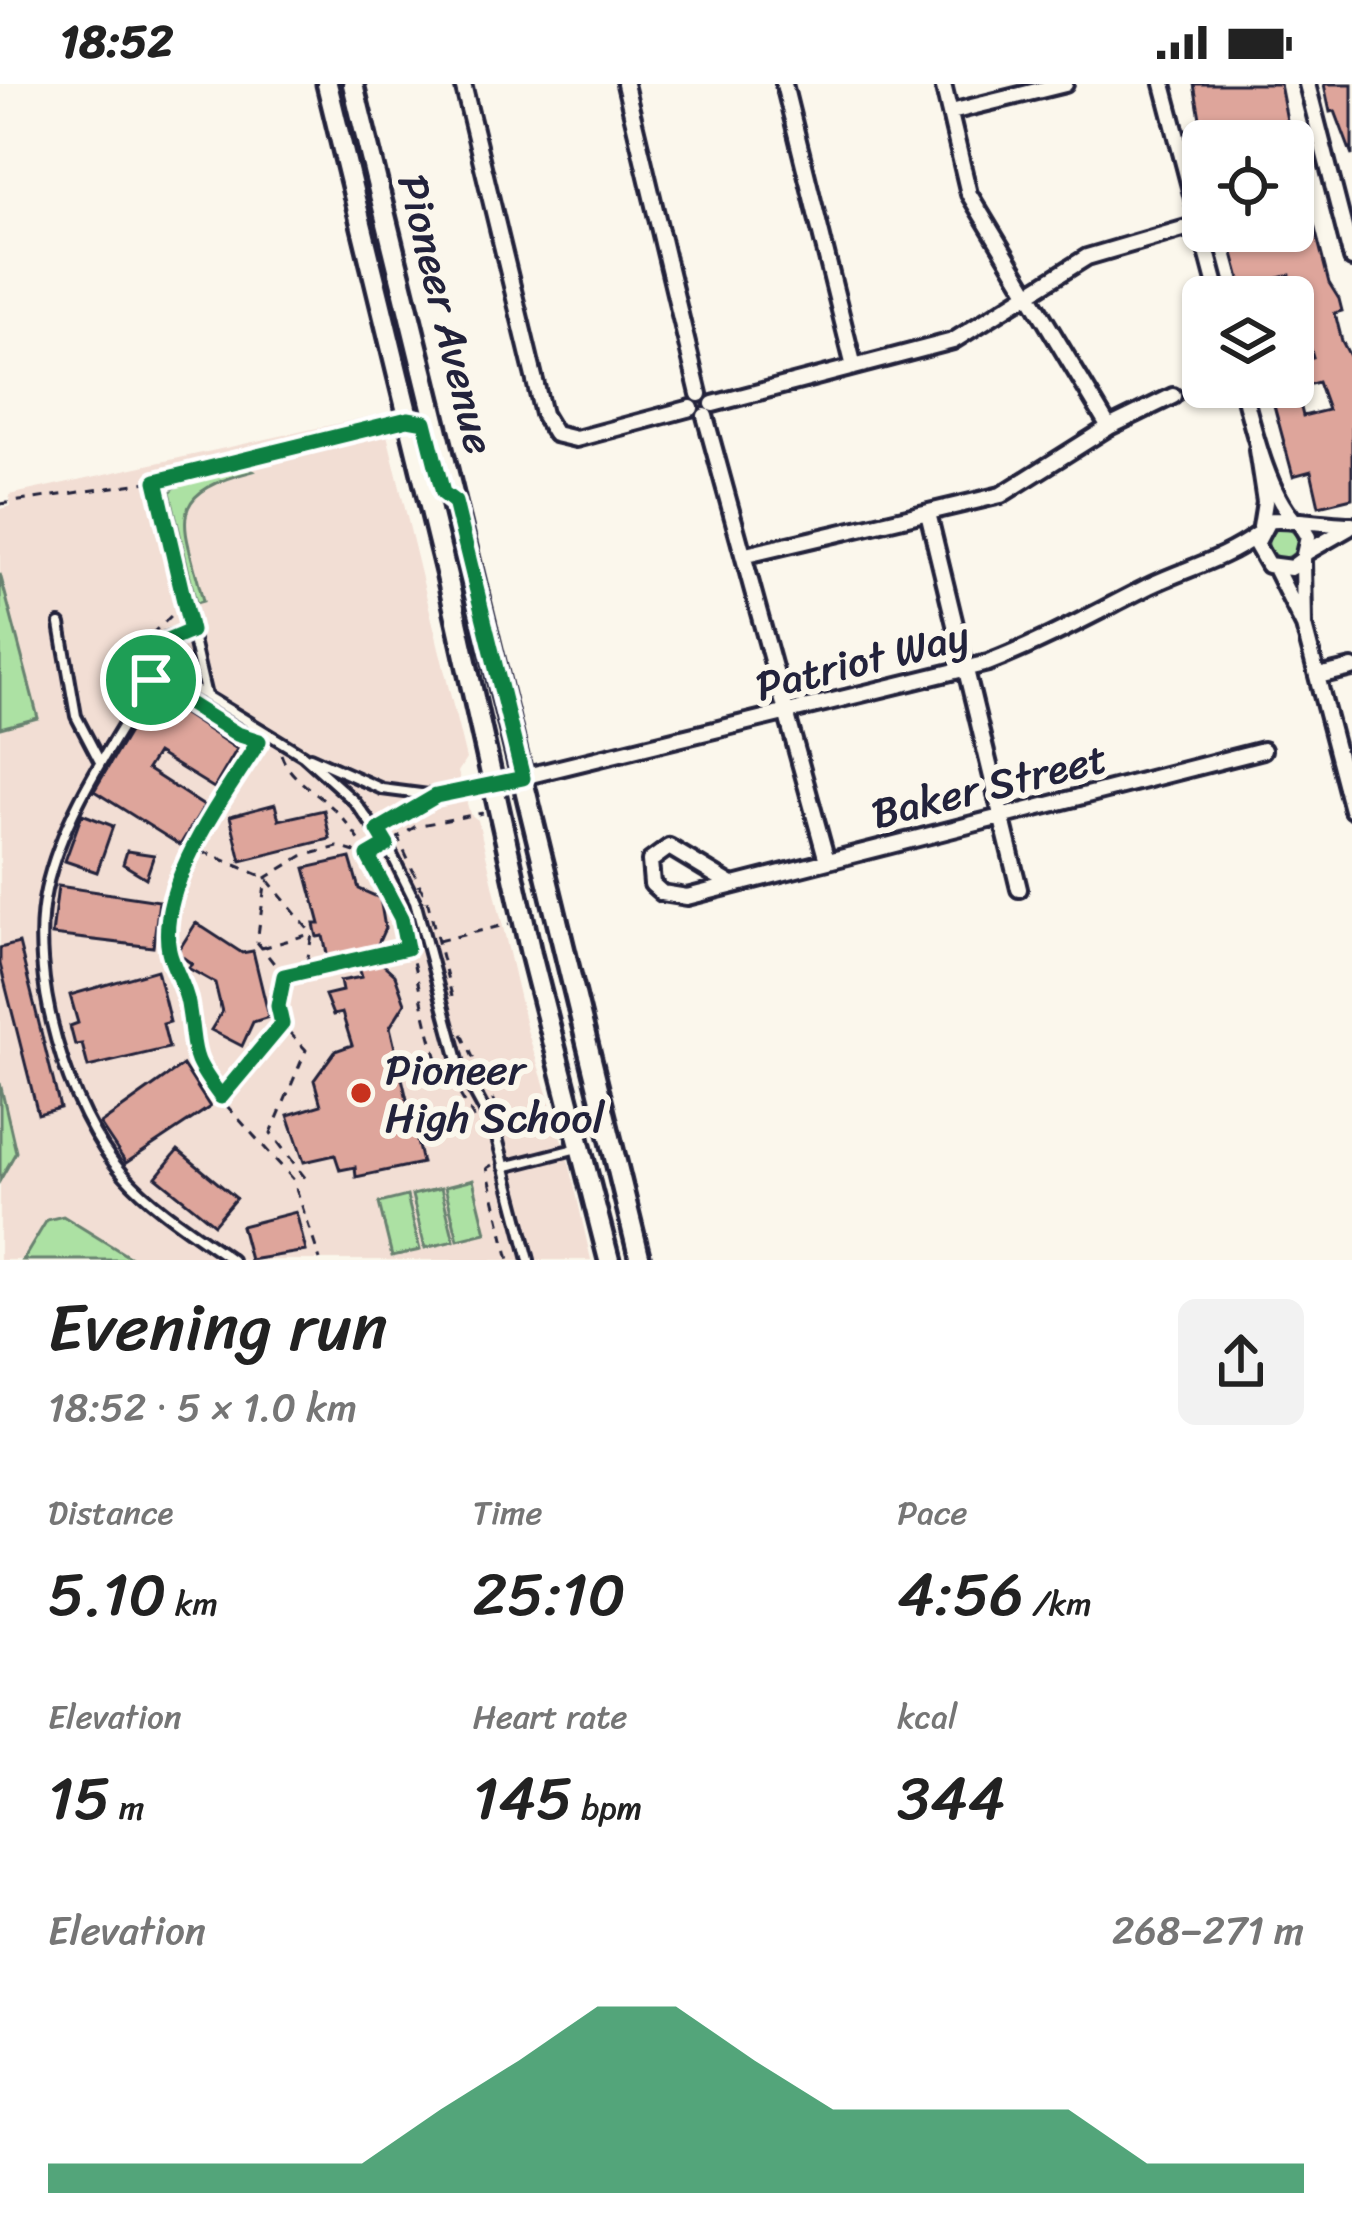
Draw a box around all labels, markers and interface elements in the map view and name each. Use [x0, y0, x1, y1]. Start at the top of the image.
text: 18:52 [60, 2, 174, 82]
map controls [1182, 120, 1314, 408]
button: locate [1182, 120, 1314, 252]
street label: Pioneer Avenue [375, 166, 517, 462]
button: layers [1182, 276, 1314, 408]
street label: Patriot Way [748, 599, 977, 723]
pin [100, 629, 202, 731]
icon: arrive [118, 647, 184, 713]
street label: Baker Street [864, 721, 1115, 851]
place label: Pioneer High School [385, 1033, 605, 1155]
marker: Pioneer High School [348, 1080, 374, 1106]
text: Evening run [48, 1269, 388, 1386]
button: share [1178, 1299, 1304, 1425]
text: 18:52 · 5 × 1.0 km [48, 1373, 357, 1442]
text: Distance [48, 1484, 173, 1542]
text: Time [473, 1484, 542, 1542]
text: Pace [897, 1484, 967, 1542]
text: 5.10 [48, 1542, 166, 1648]
text: 25:10 [473, 1542, 626, 1648]
text: 4:56 [897, 1542, 1024, 1648]
text: km [166, 1575, 218, 1633]
text: /km [1024, 1575, 1092, 1633]
text: Elevation [48, 1688, 182, 1746]
text: Heart rate [473, 1688, 628, 1746]
text: kcal [897, 1688, 957, 1746]
text: 15 [48, 1746, 110, 1852]
text: 145 [473, 1746, 573, 1852]
text: 344 [897, 1746, 1005, 1852]
text: m [110, 1779, 144, 1837]
text: bpm [573, 1779, 642, 1837]
text: Elevation [48, 1896, 206, 1965]
text: 268–271 m [1112, 1896, 1304, 1965]

